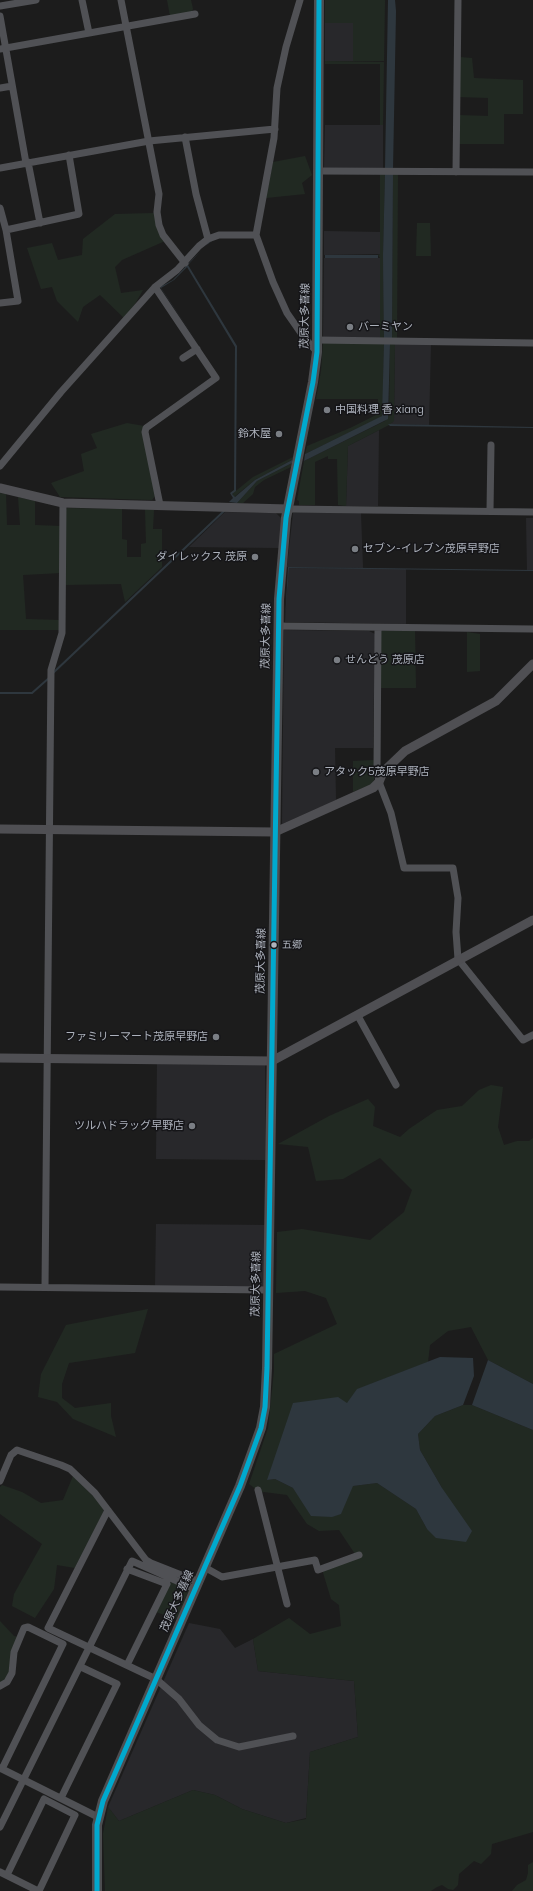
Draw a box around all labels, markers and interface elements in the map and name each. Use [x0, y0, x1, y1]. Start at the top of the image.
street label: 茂原大多喜線 [298, 283, 312, 349]
place label: バーミヤン [358, 320, 413, 334]
marker: バーミヤン [345, 322, 355, 332]
place label: 中国料理 香 xiang [335, 403, 424, 417]
marker: 中国料理 香 xiang [322, 405, 332, 415]
place label: 鈴木屋 [238, 427, 271, 441]
marker: 鈴木屋 [274, 429, 284, 439]
place label: セブン-イレブン茂原早野店 [363, 542, 500, 556]
marker: セブン-イレブン茂原早野店 [350, 544, 360, 554]
place label: ダイレックス 茂原 [156, 550, 247, 564]
marker: ダイレックス 茂原 [250, 552, 260, 562]
street label: 茂原大多喜線 [259, 603, 273, 669]
place label: せんどう 茂原店 [345, 653, 425, 667]
marker: せんどう 茂原店 [332, 655, 342, 665]
place label: アタック5茂原早野店 [324, 765, 430, 779]
marker: アタック5茂原早野店 [311, 767, 321, 777]
street label: 茂原大多喜線 [254, 928, 268, 994]
place label: 五郷 [282, 939, 302, 951]
marker: 五郷 [269, 940, 279, 950]
place label: ファミリーマート茂原早野店 [65, 1030, 208, 1044]
marker: ファミリーマート茂原早野店 [211, 1032, 221, 1042]
place label: ツルハドラッグ早野店 [74, 1119, 184, 1133]
marker: ツルハドラッグ早野店 [187, 1121, 197, 1131]
street label: 茂原大多喜線 [249, 1251, 263, 1317]
street label: 茂原大多喜線 [158, 1568, 196, 1634]

